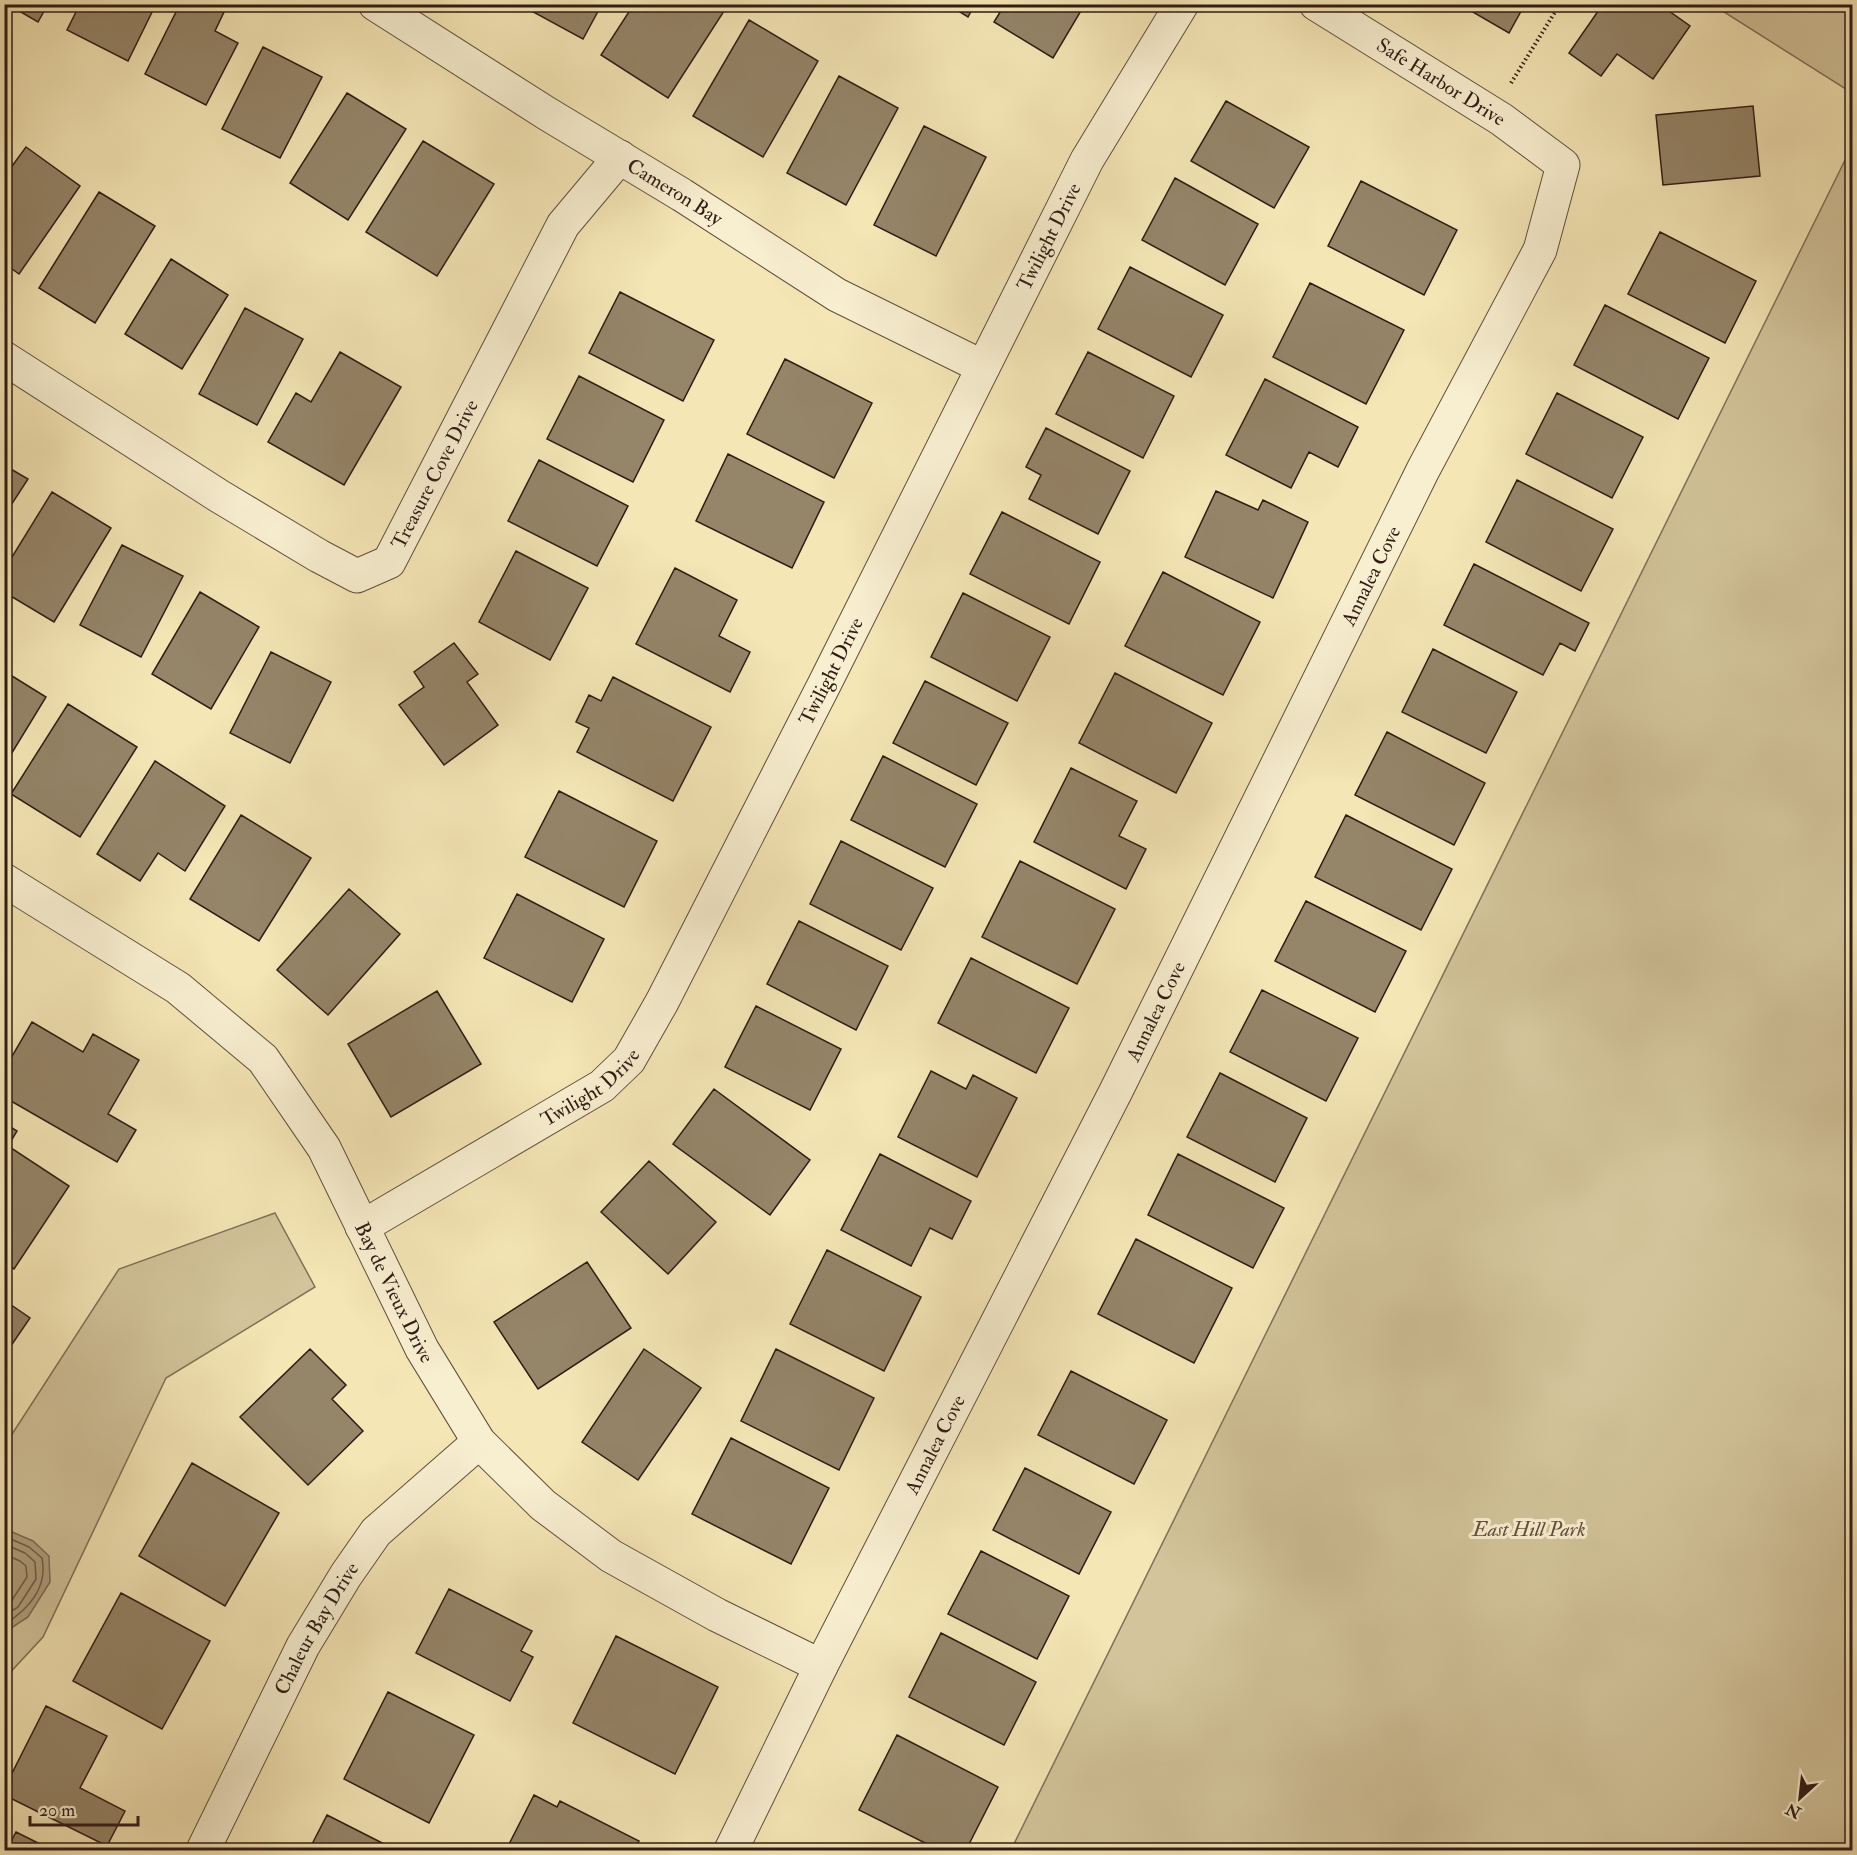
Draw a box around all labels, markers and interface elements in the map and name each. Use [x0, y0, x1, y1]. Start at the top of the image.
street label: Safe Harbor Drive [1372, 32, 1510, 132]
street label: Cameron Bay [623, 152, 729, 231]
street label: Twilight Drive [1011, 179, 1086, 295]
street label: Treasure Cove Drive [385, 395, 483, 553]
street label: Annalea Cove [1335, 521, 1406, 631]
street label: Twilight Drive [793, 613, 868, 729]
street label: Annalea Cove [1120, 957, 1191, 1066]
street label: Twilight Drive [536, 1044, 645, 1132]
street label: Bay de Vieux Drive [349, 1218, 440, 1367]
street label: Annalea Cove [898, 1390, 971, 1499]
park label: East Hill Park [1471, 1517, 1586, 1542]
street label: Chaleur Bay Drive [269, 1557, 364, 1699]
north arrow [1770, 1768, 1830, 1828]
scale bar [30, 1789, 138, 1827]
text: N [1782, 1798, 1805, 1823]
text: 20 m [39, 1799, 75, 1822]

